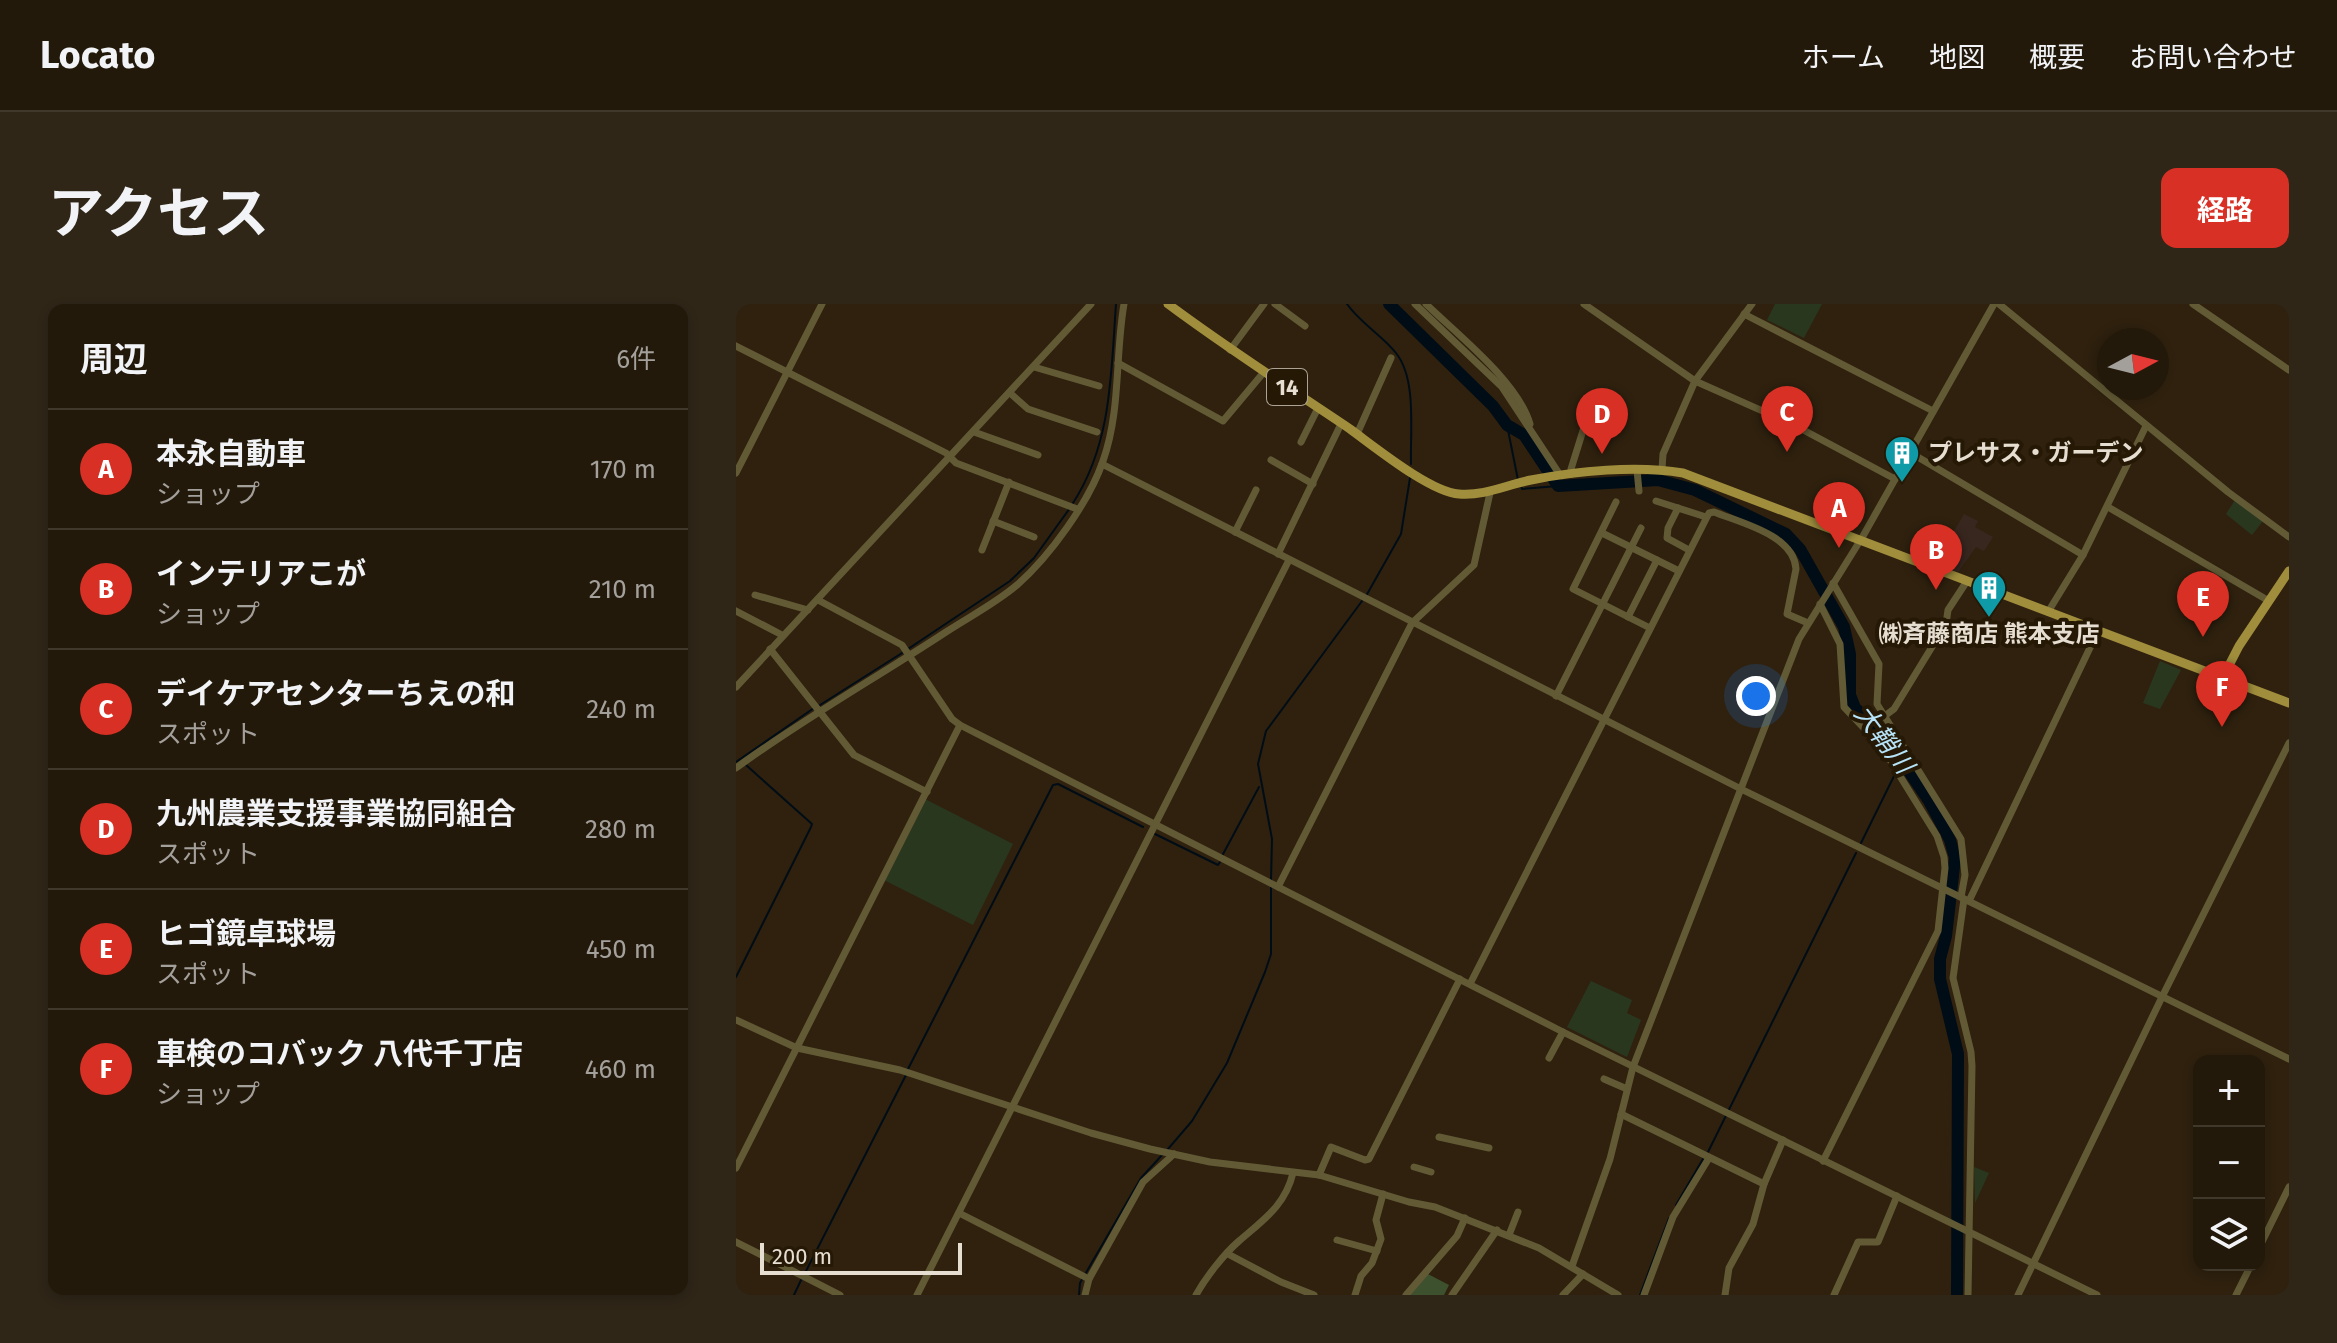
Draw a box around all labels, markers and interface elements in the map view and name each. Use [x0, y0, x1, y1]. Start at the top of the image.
text: Locato [40, 32, 156, 78]
text: ホーム [1802, 41, 1885, 74]
text: 地図 [1929, 41, 1985, 74]
text: 概要 [2029, 41, 2085, 74]
text: お問い合わせ [2129, 41, 2297, 74]
button: 経路 [2161, 168, 2289, 248]
text: アクセス [48, 181, 269, 248]
north arrow [2097, 328, 2169, 400]
text: 周辺 [80, 339, 148, 380]
text: 6件 [616, 344, 656, 375]
road number: 14 [1267, 369, 1307, 405]
pin: C [1761, 386, 1813, 452]
pin: D [1576, 388, 1628, 454]
building icon: プレサス・ガーデン [1883, 434, 1921, 484]
text: 本永自動車 [156, 436, 306, 472]
place label: プレサス・ガーデン [1928, 439, 2144, 467]
text: A [98, 454, 114, 485]
text: 170 m [590, 454, 656, 485]
text: ショップ [156, 479, 260, 510]
pin: A [1813, 482, 1865, 548]
pin: B [1910, 524, 1962, 590]
text: インテリアこが [156, 556, 366, 592]
building icon: ㈱斉藤商店 熊本支店 [1970, 569, 2008, 619]
pin: E [2177, 571, 2229, 637]
text: B [98, 574, 114, 605]
text: 210 m [589, 574, 656, 605]
text: ショップ [156, 599, 260, 630]
place label: ㈱斉藤商店 熊本支店 [1878, 620, 2100, 648]
pin: F [2196, 661, 2248, 727]
text: デイケアセンターちえの和 [156, 676, 515, 712]
your location [1736, 676, 1776, 716]
text: C [99, 694, 113, 725]
text: 240 m [586, 694, 656, 725]
water label: 大鞘川 [1848, 699, 1921, 782]
text: スポット [156, 719, 260, 750]
text: 九州農業支援事業協同組合 [156, 796, 516, 832]
text: D [98, 814, 114, 845]
text: 280 m [585, 814, 656, 845]
text: スポット [156, 839, 260, 870]
text: ヒゴ鏡卓球場 [156, 916, 336, 952]
text: E [99, 934, 113, 965]
text: 450 m [586, 934, 656, 965]
text: スポット [156, 959, 260, 990]
text: 車検のコバック 八代千丁店 [156, 1036, 523, 1072]
text: F [100, 1054, 112, 1085]
text: 460 m [585, 1054, 656, 1085]
map controls [2193, 1055, 2265, 1271]
button: + [2193, 1055, 2265, 1127]
text: ショップ [156, 1079, 260, 1110]
button: − [2193, 1127, 2265, 1199]
button: layers [2193, 1199, 2265, 1271]
scale bar [760, 1239, 962, 1275]
text: 200 m [772, 1243, 832, 1270]

